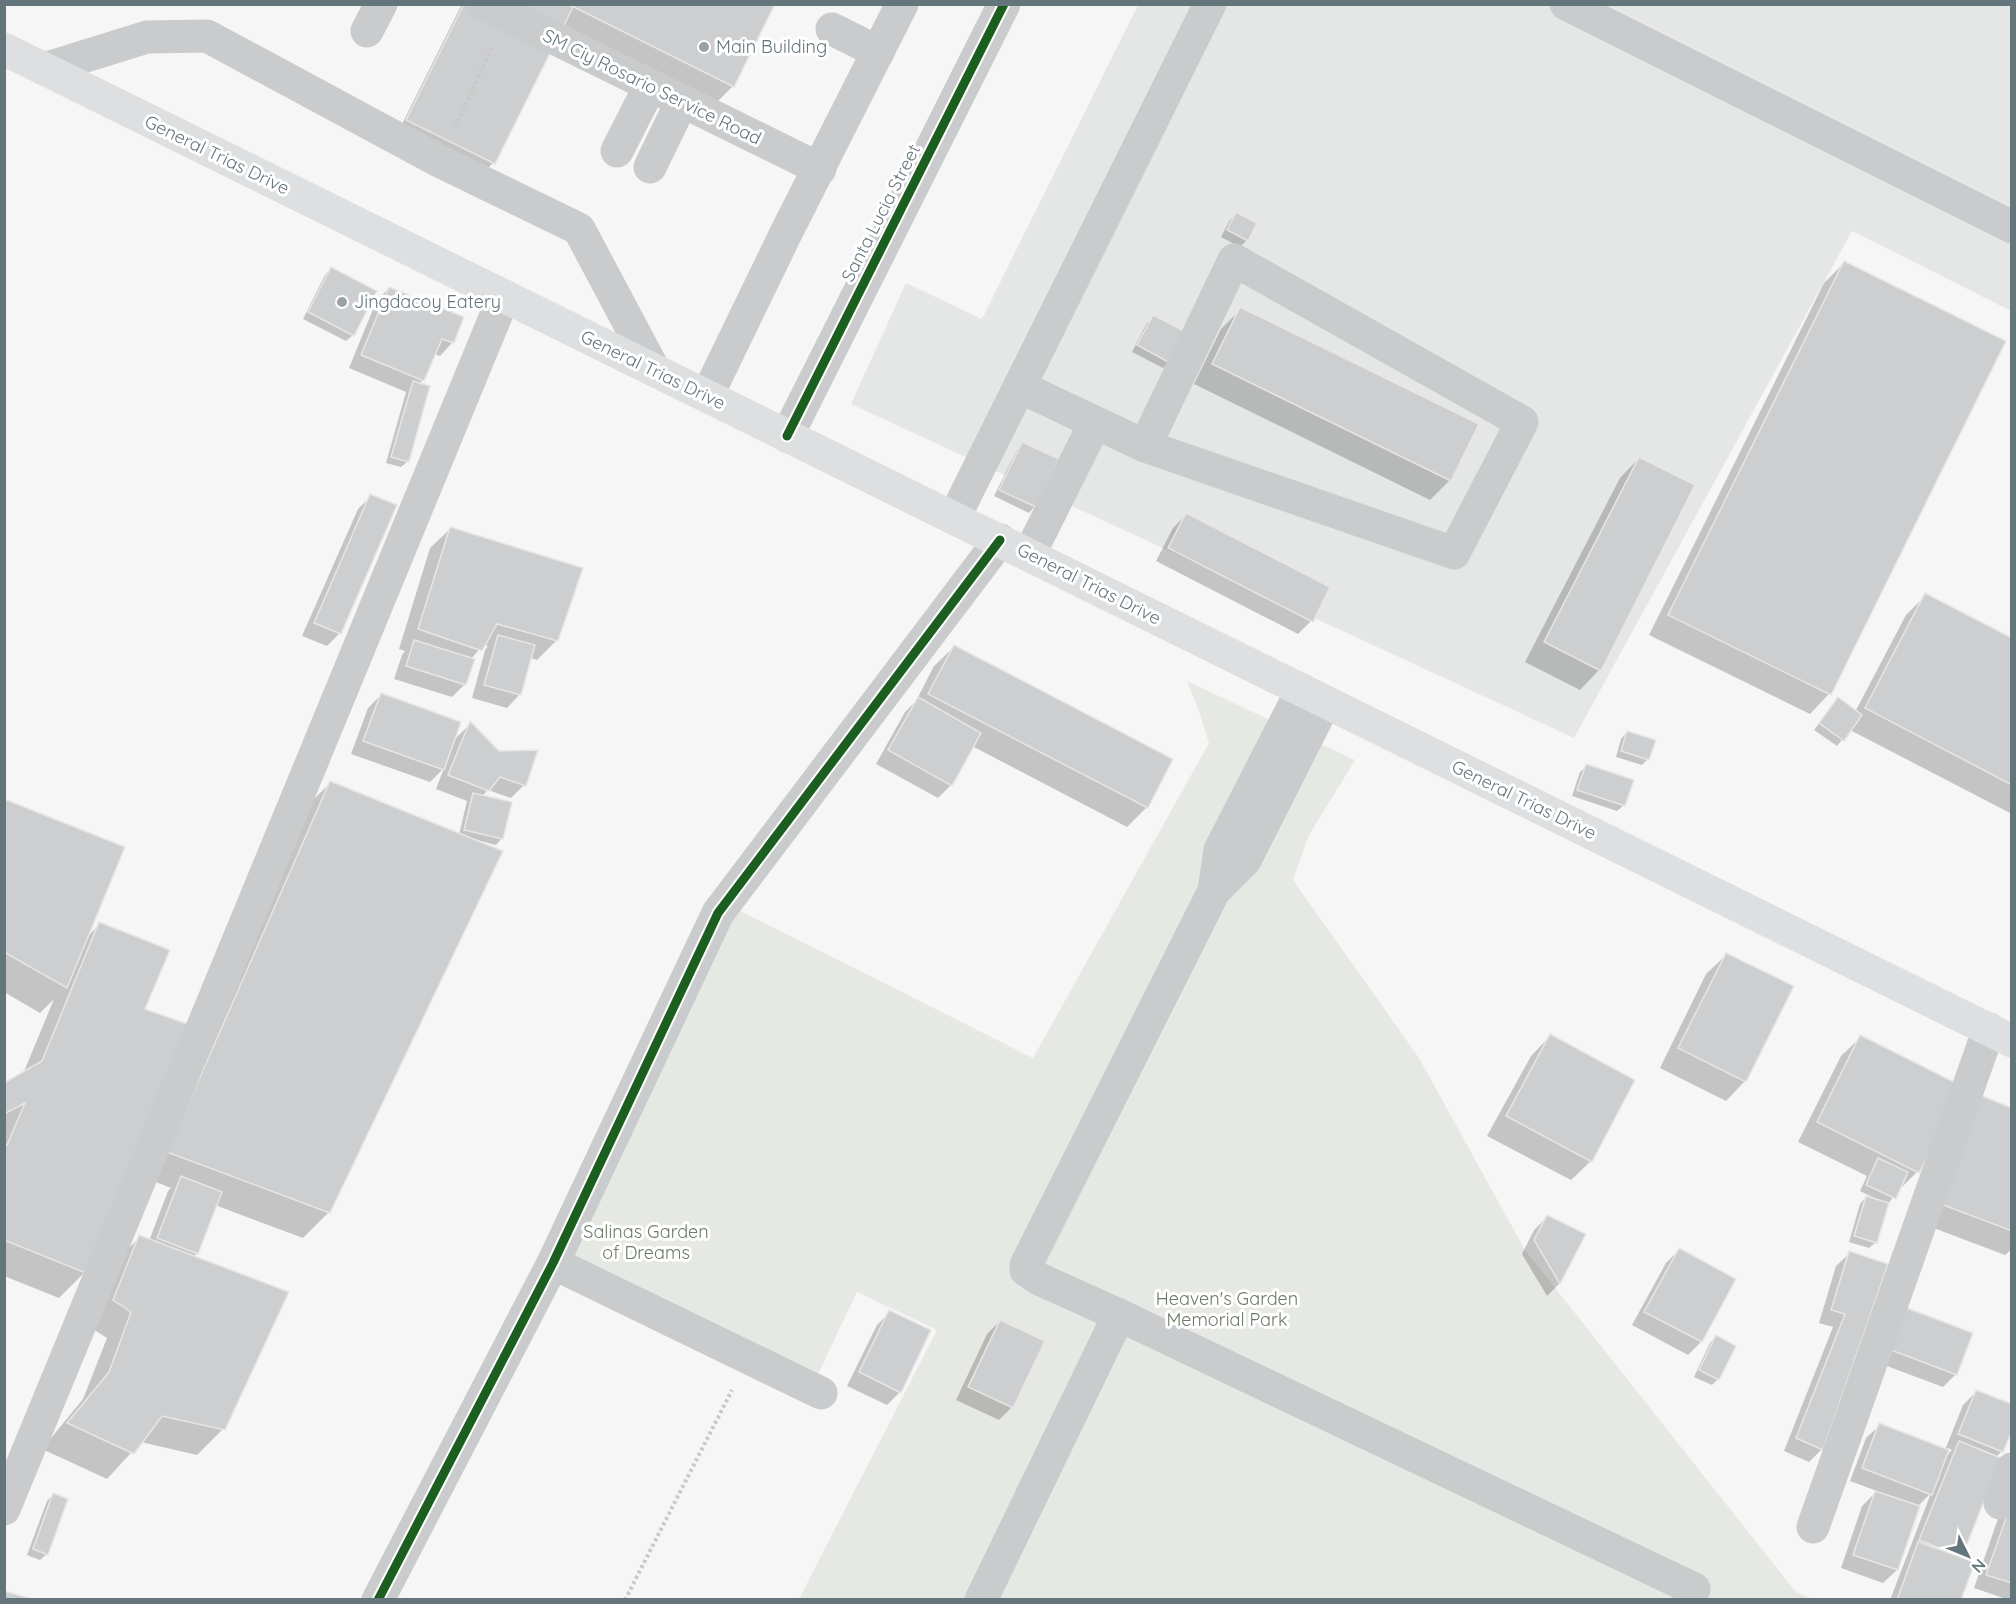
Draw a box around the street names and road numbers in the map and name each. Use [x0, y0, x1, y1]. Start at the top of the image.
street label: SM Ciy Rosario Service Road [539, 24, 765, 150]
street label: General Trias Drive [141, 110, 293, 200]
street label: Santa Lucia Street [836, 140, 925, 285]
street label: General Trias Drive [577, 325, 729, 415]
street label: General Trias Drive [1014, 537, 1165, 630]
street label: General Trias Drive [1448, 755, 1600, 845]

